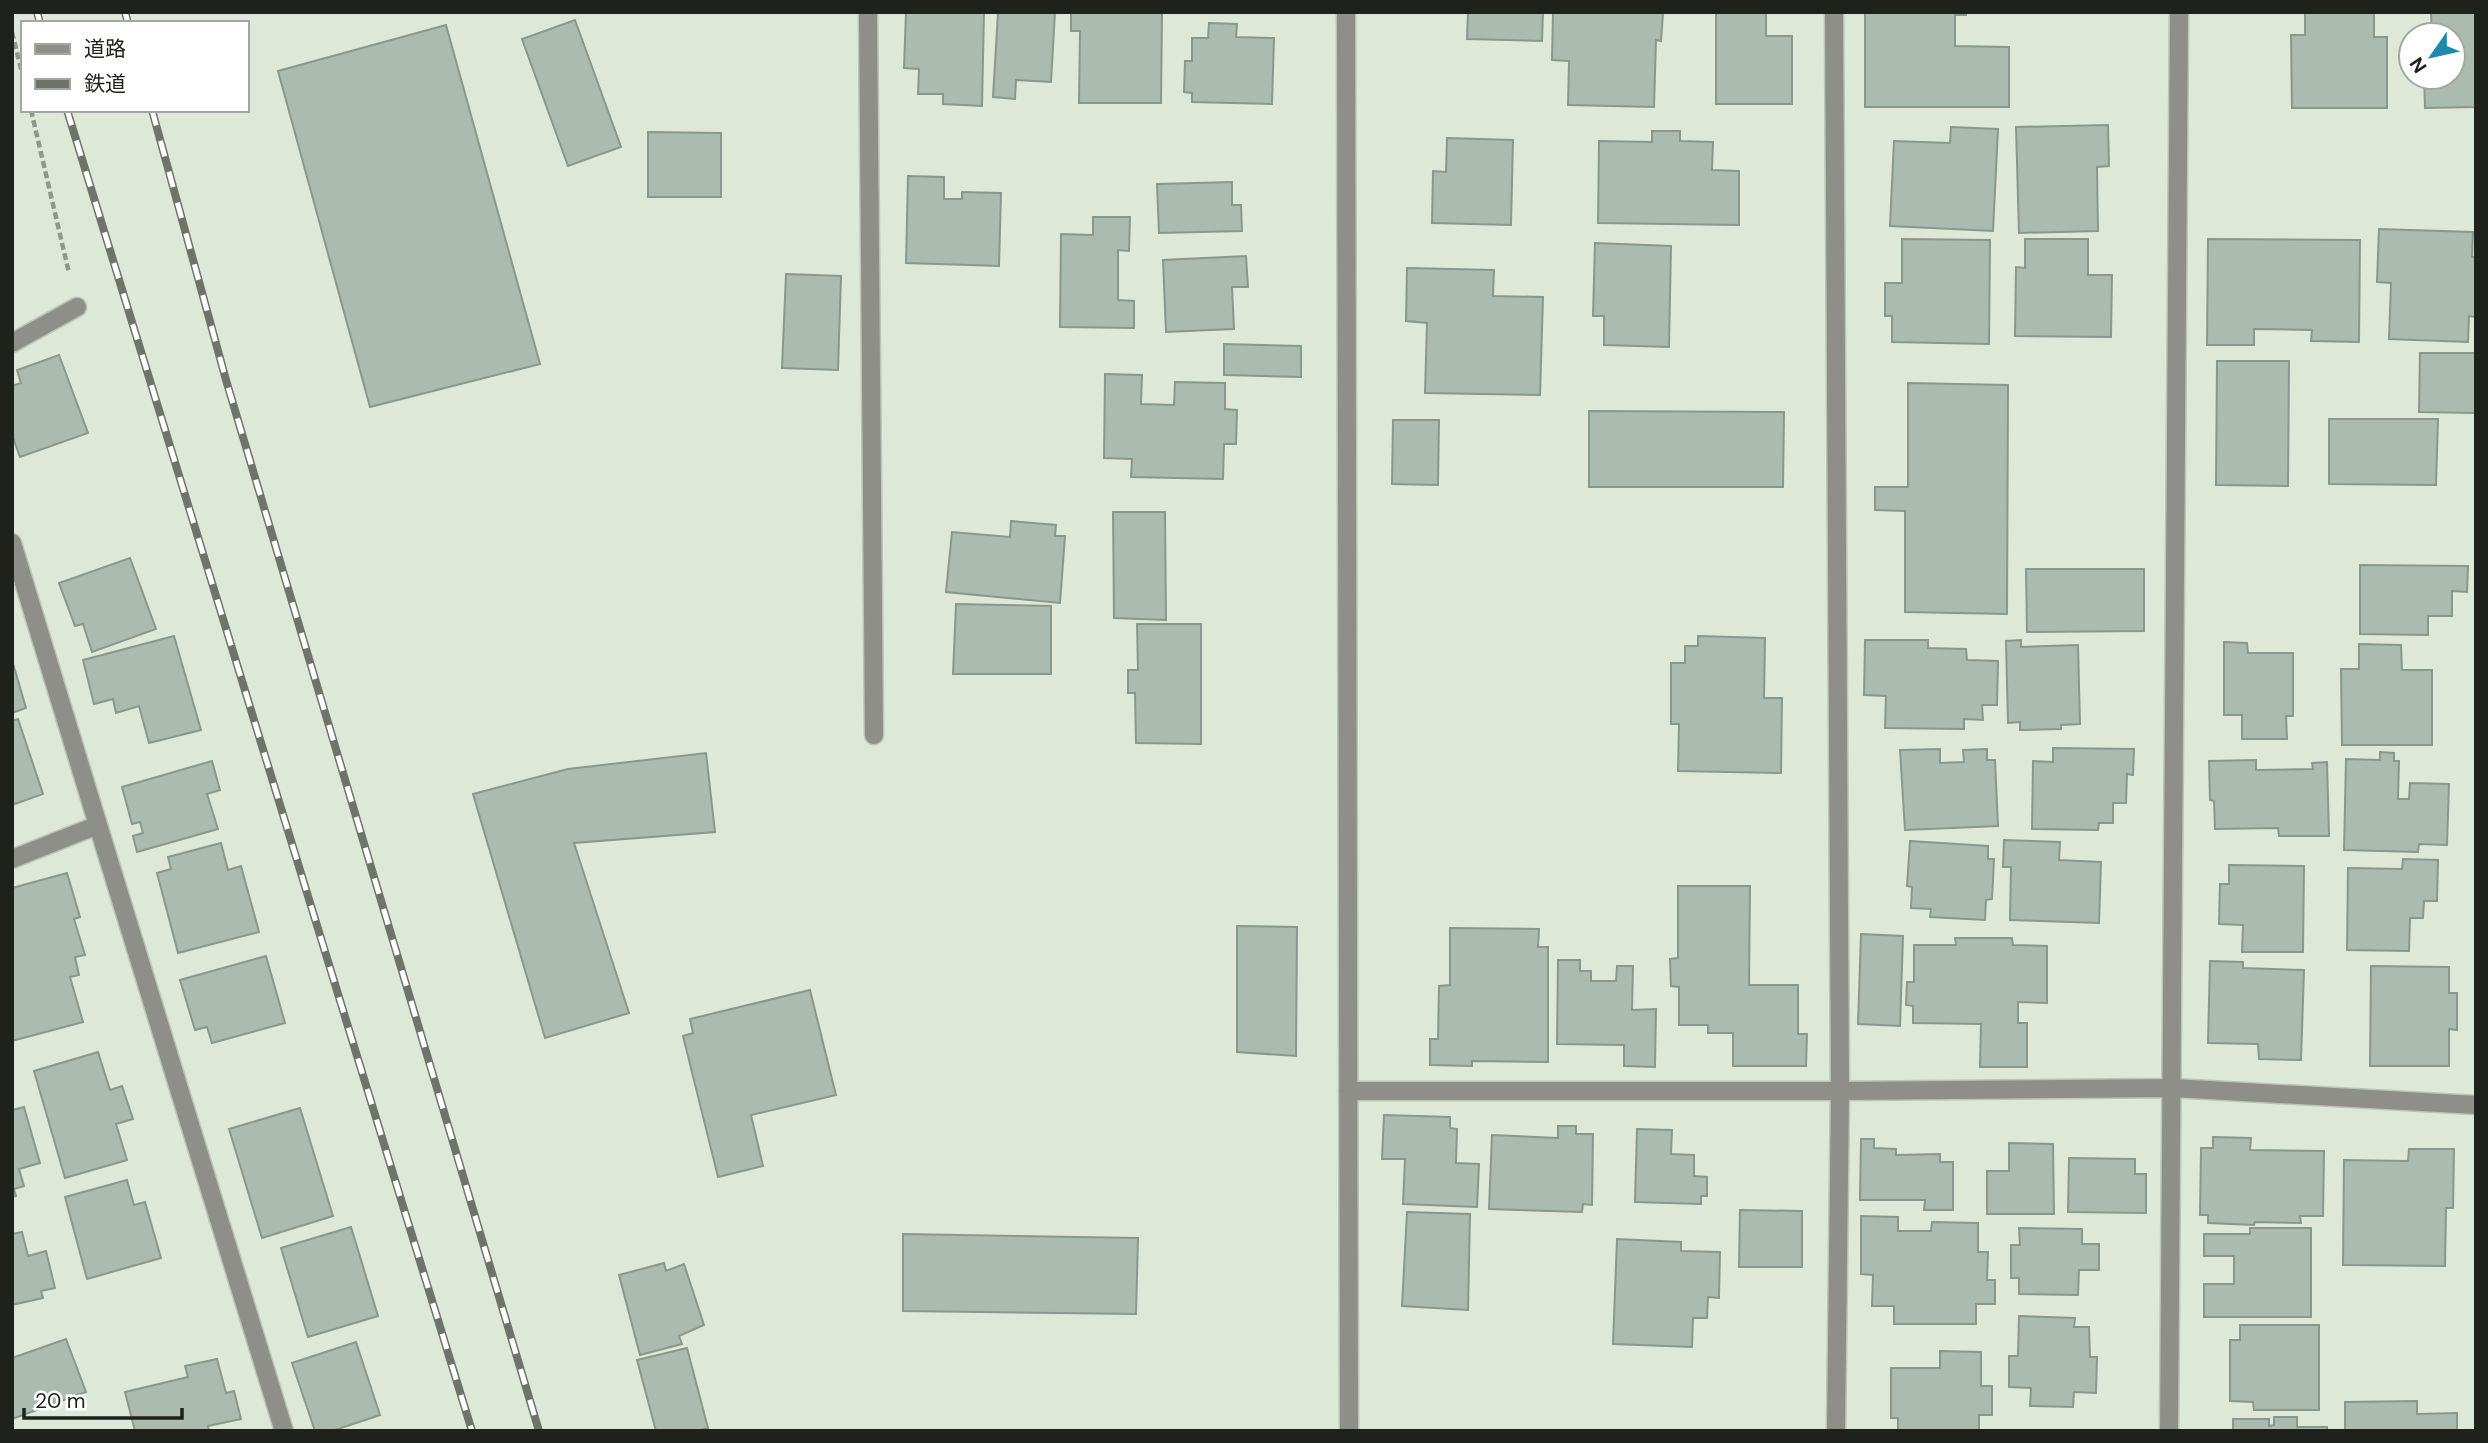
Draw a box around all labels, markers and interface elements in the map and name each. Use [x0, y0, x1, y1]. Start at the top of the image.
legend [21, 21, 248, 112]
north arrow [2397, 21, 2467, 91]
text: 道路 [84, 35, 126, 63]
text: N [2404, 52, 2433, 78]
text: 鉄道 [84, 70, 126, 98]
scale bar [24, 1376, 182, 1420]
text: 20 m [35, 1387, 86, 1415]

